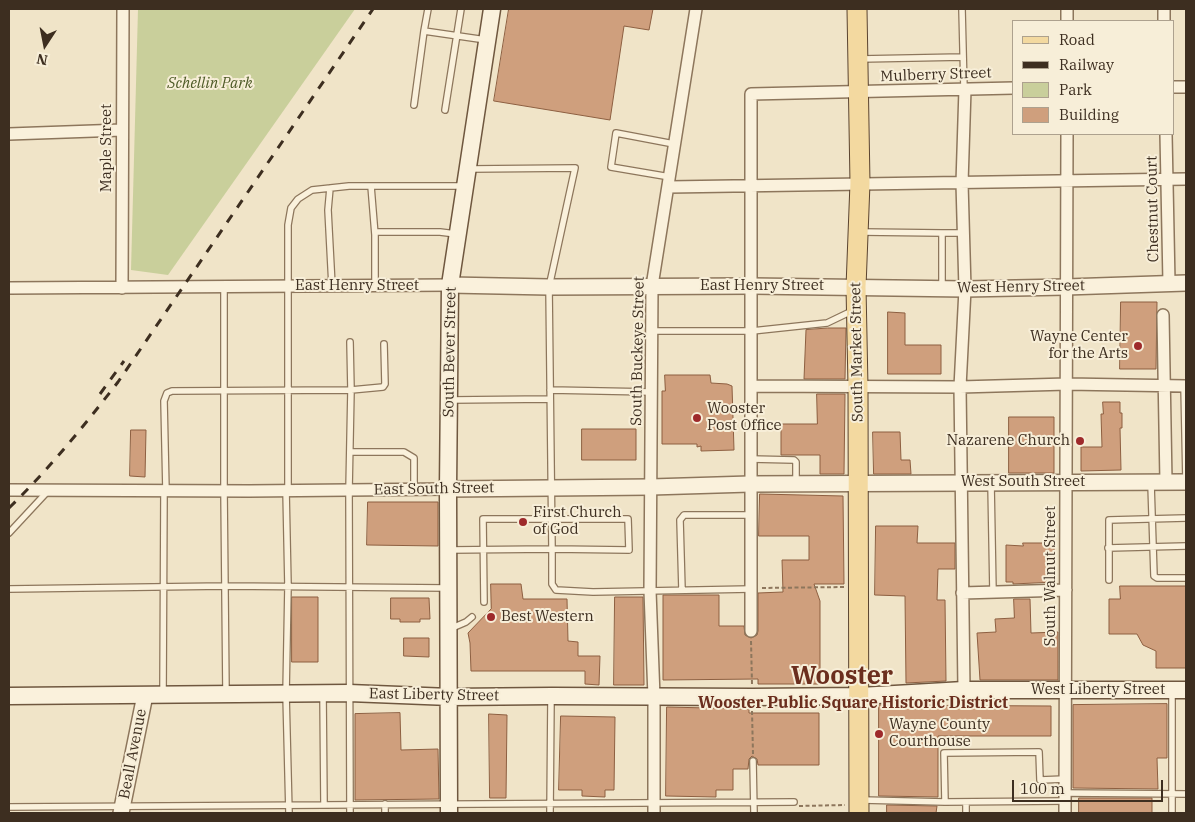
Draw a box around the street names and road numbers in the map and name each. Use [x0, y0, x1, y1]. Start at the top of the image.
street label: Mulberry Street [880, 64, 992, 86]
street label: Maple Street [98, 104, 116, 192]
street label: Chestnut Court [1143, 155, 1163, 263]
street label: South Buckeye Street [628, 276, 648, 426]
street label: East Henry Street [295, 277, 419, 295]
street label: East Henry Street [700, 277, 824, 295]
street label: West Henry Street [957, 277, 1085, 297]
street label: South Market Street [847, 282, 867, 422]
street label: South Bever Street [440, 286, 460, 418]
street label: West South Street [961, 473, 1085, 491]
street label: East South Street [374, 479, 494, 499]
street label: South Walnut Street [1042, 506, 1060, 646]
street label: West Liberty Street [1031, 681, 1165, 699]
street label: East Liberty Street [369, 685, 499, 705]
street label: Beall Avenue [115, 707, 151, 801]

